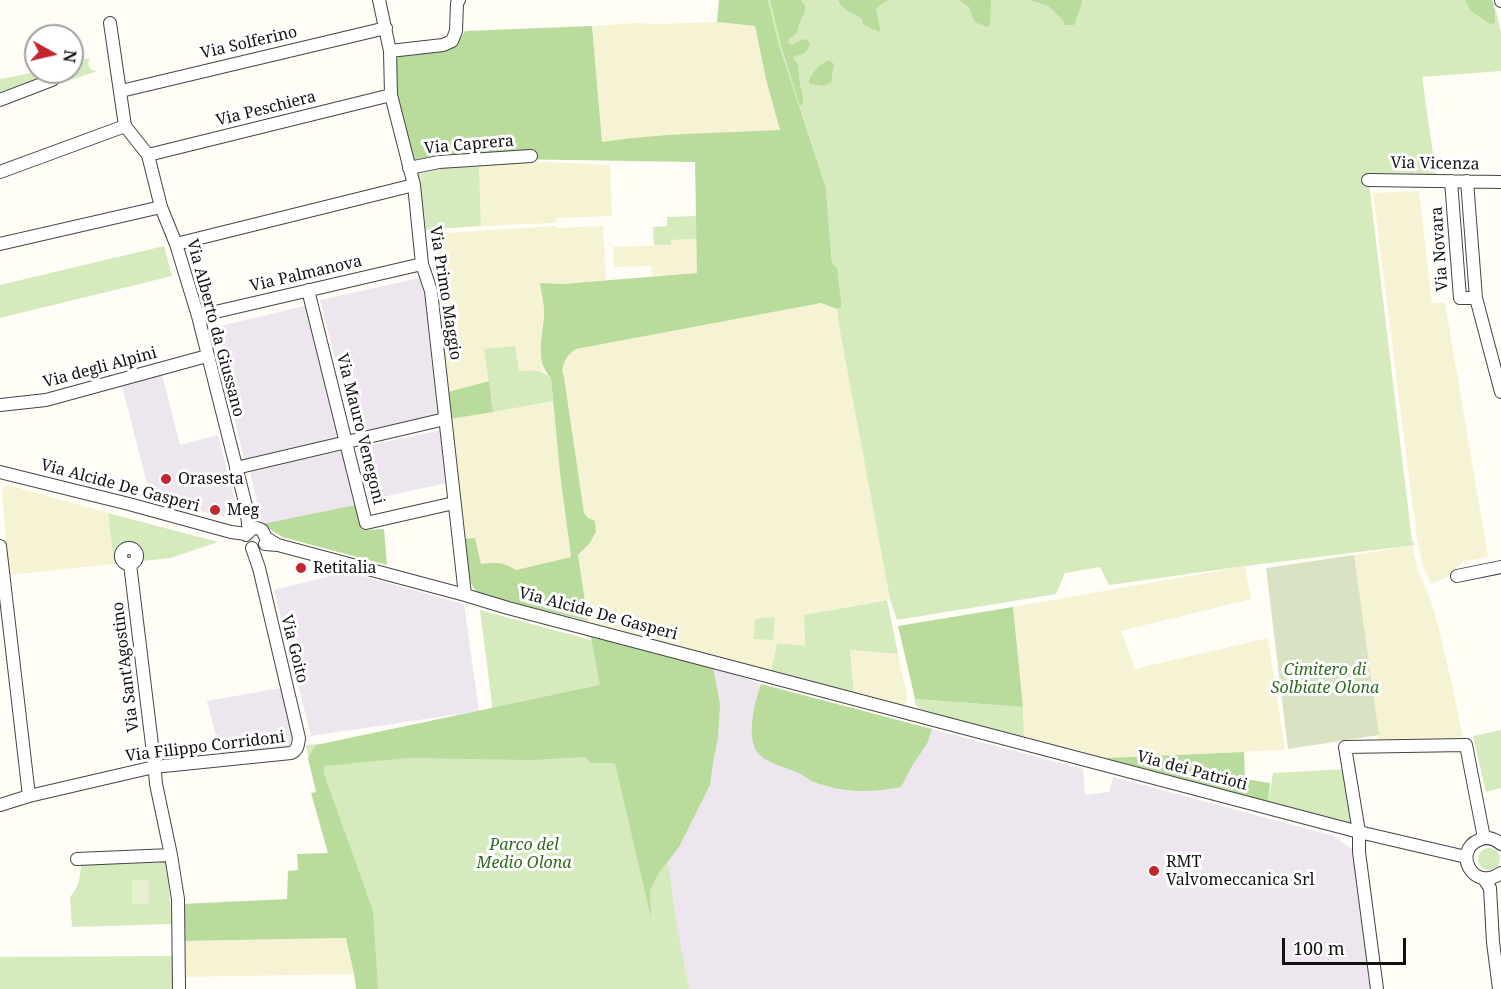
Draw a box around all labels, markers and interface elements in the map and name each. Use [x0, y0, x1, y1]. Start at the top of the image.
street label: Via Solferino [199, 23, 299, 63]
north arrow [24, 24, 84, 84]
text: N [58, 48, 82, 64]
street label: Via Peschiera [214, 87, 318, 131]
street label: Via Caprera [423, 132, 515, 158]
street label: Via Vicenza [1390, 154, 1480, 174]
street label: Via Novara [1427, 206, 1453, 292]
street label: Via Primo Maggio [425, 225, 465, 361]
street label: Via Alberto da Giussano [182, 237, 248, 419]
street label: Via Palmanova [248, 252, 364, 296]
street label: Via degli Alpini [41, 344, 159, 392]
street label: Via Mauro Venegoni [332, 352, 388, 506]
street label: Via Alcide De Gasperi [38, 456, 202, 516]
place label: Orasesta [178, 469, 244, 489]
marker: Orasesta [159, 472, 173, 486]
place label: Meg [227, 500, 259, 520]
marker: Meg [208, 503, 222, 517]
place label: Retitalia [313, 558, 377, 578]
marker: Retitalia [294, 561, 308, 575]
street label: Via Alcide De Gasperi [516, 584, 680, 644]
street label: Via Sant'Agostino [108, 601, 144, 733]
street label: Via Goito [276, 613, 312, 685]
park label: Cimitero di Solbiate Olona [1271, 660, 1379, 698]
street label: Via Filippo Corridoni [124, 728, 286, 766]
street label: Via dei Patrioti [1135, 747, 1249, 795]
park label: Parco del Medio Olona [476, 835, 572, 873]
place label: RMT Valvomeccanica Srl [1166, 852, 1314, 890]
marker: RMT Valvomeccanica Srl [1147, 864, 1161, 878]
scale bar [1285, 926, 1410, 964]
text: 100 m [1293, 936, 1345, 960]

